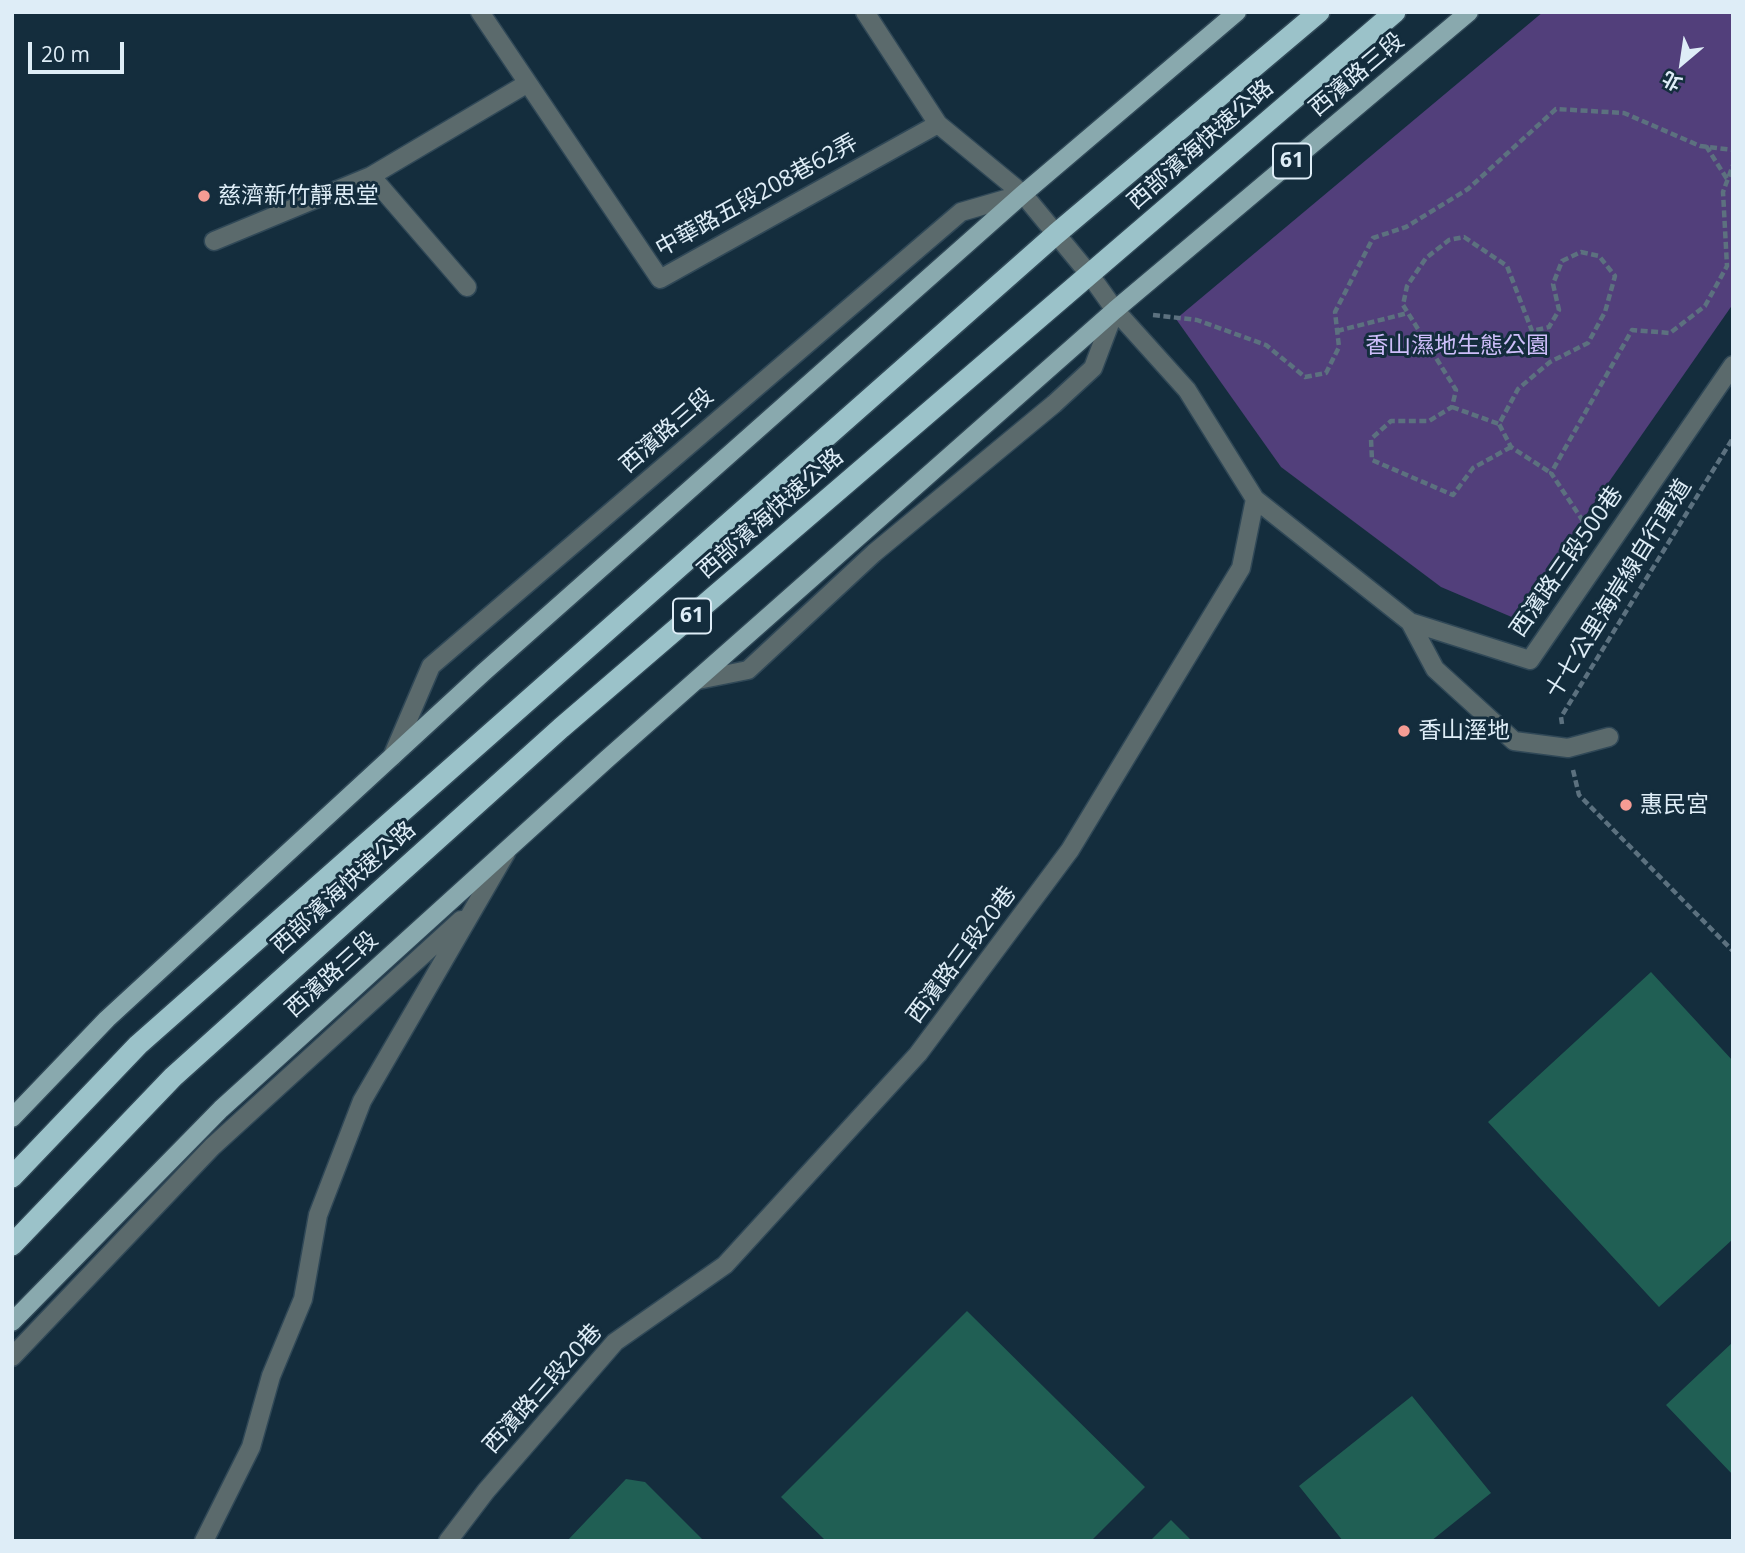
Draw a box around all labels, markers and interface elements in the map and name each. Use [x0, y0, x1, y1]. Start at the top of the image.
street label: 西濱路三段 [1304, 27, 1410, 123]
scale bar [32, 28, 128, 72]
north arrow [1647, 28, 1717, 98]
text: 20 m [41, 40, 90, 68]
text: 北 [1657, 65, 1686, 97]
street label: 西部濱海快速公路 [1123, 74, 1279, 216]
street label: 中華路五段208巷62弄 [651, 129, 863, 263]
road number: 61 [1273, 144, 1311, 178]
place label: 慈濟新竹靜思堂 [218, 182, 379, 210]
marker: 慈濟新竹靜思堂 [196, 188, 212, 204]
park label: 香山濕地生態公園 [1365, 332, 1549, 360]
street label: 西濱路三段 [615, 383, 719, 479]
street label: 西部濱海快速公路 [693, 443, 849, 585]
street label: 十七公里海岸線自行車道 [1540, 474, 1698, 704]
street label: 西濱路三段500巷 [1505, 481, 1629, 643]
road number: 61 [673, 598, 711, 634]
place label: 香山溼地 [1418, 717, 1510, 745]
marker: 香山溼地 [1396, 723, 1412, 739]
place label: 惠民宮 [1640, 791, 1709, 819]
marker: 惠民宮 [1618, 797, 1634, 813]
street label: 西部濱海快速公路 [266, 816, 422, 960]
street label: 西濱路三段20巷 [902, 881, 1022, 1029]
street label: 西濱路三段 [280, 926, 384, 1024]
street label: 西濱路三段20巷 [478, 1319, 608, 1459]

